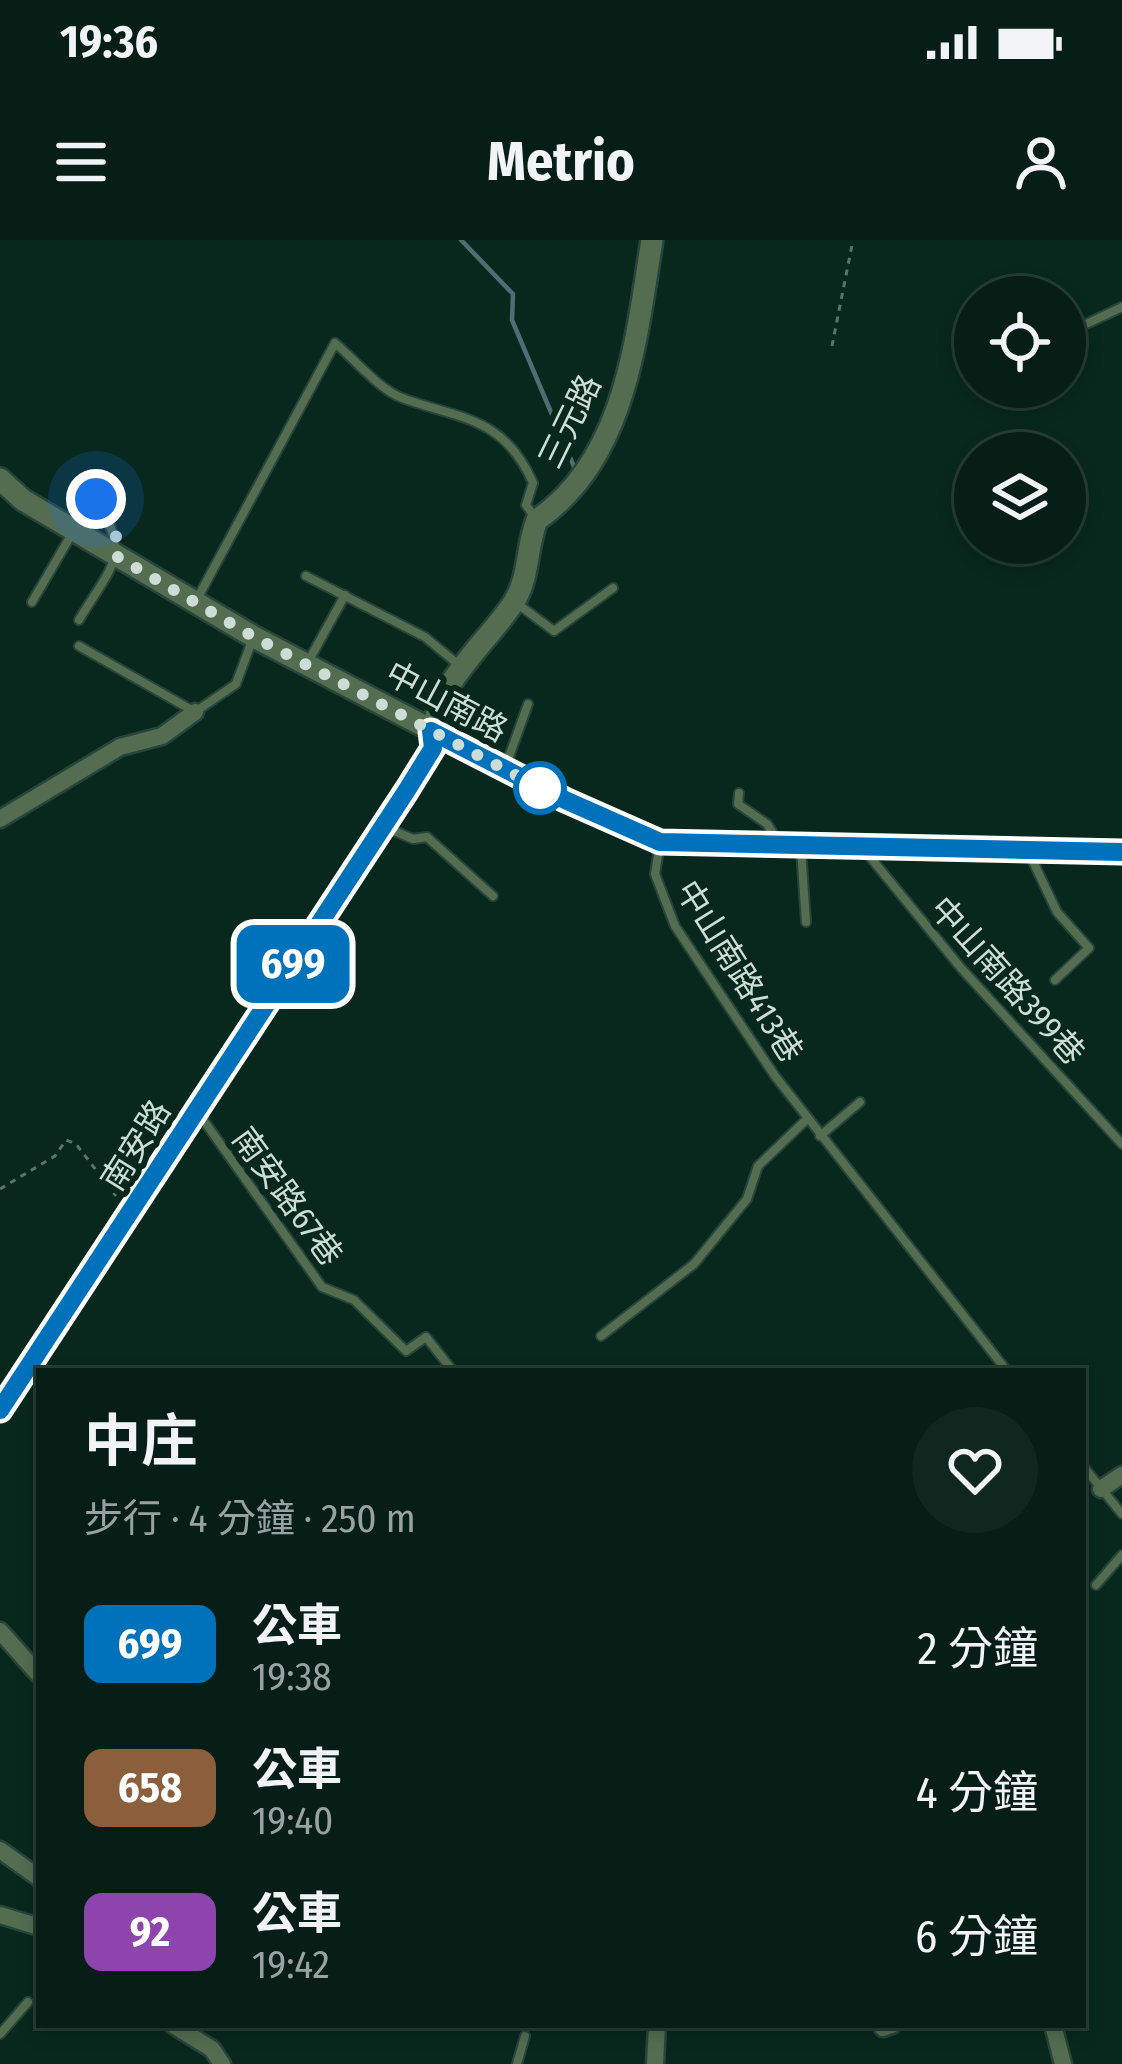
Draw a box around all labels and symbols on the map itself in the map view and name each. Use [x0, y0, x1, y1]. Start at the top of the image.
street label: 三元路 [530, 368, 610, 475]
your location [66, 469, 126, 529]
street label: 中山南路 [379, 653, 514, 751]
unlabelled marker [515, 763, 565, 813]
street label: 中山南路413巷 [667, 873, 811, 1070]
street label: 中山南路399巷 [922, 889, 1093, 1073]
line badge: 699 [224, 925, 362, 1003]
street label: 南安路 [93, 1093, 179, 1198]
street label: 南安路67巷 [224, 1120, 351, 1274]

